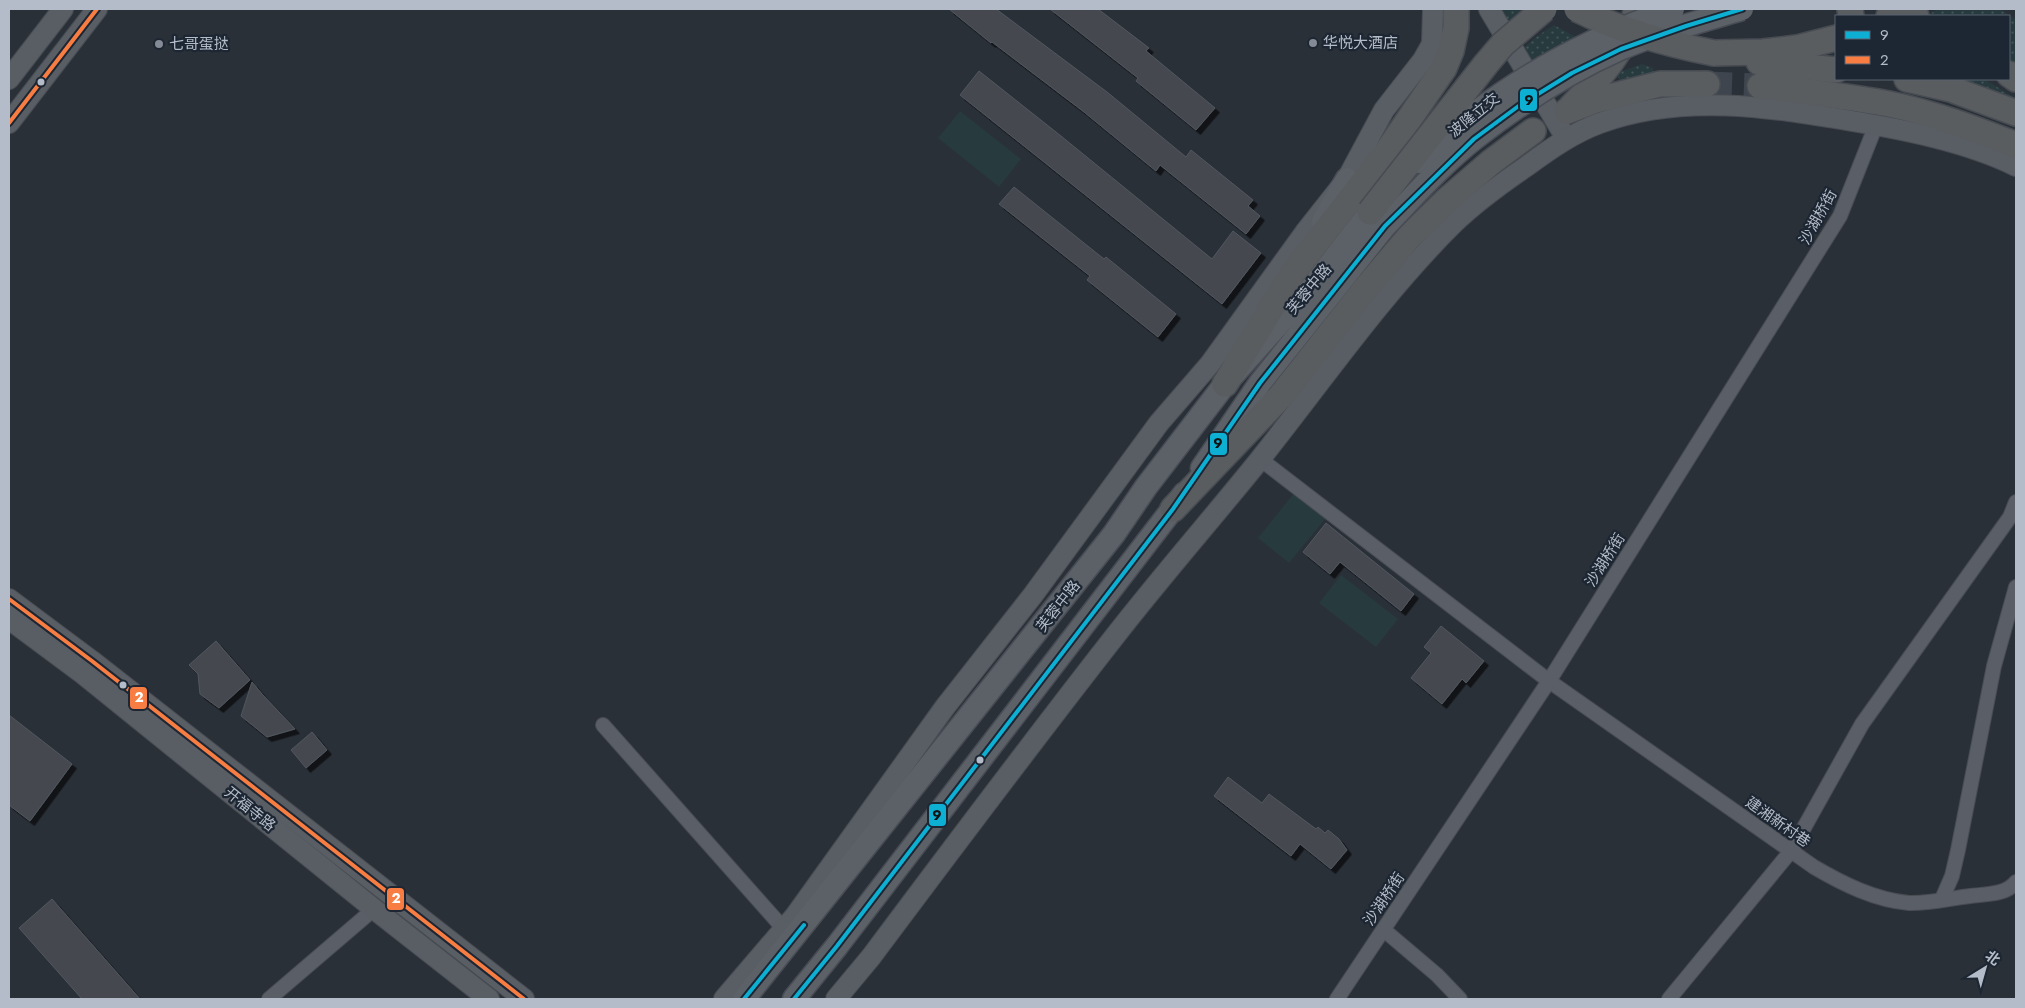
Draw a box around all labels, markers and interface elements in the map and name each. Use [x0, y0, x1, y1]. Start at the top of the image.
legend [1835, 15, 2010, 80]
text: 9 [1880, 24, 1889, 46]
place label: 华悦大酒店 [1323, 32, 1398, 54]
place label: 七哥蛋挞 [169, 33, 229, 55]
marker: 华悦大酒店 [1307, 37, 1319, 49]
marker: 七哥蛋挞 [153, 38, 165, 50]
text: 2 [1880, 49, 1889, 71]
unlabelled marker [36, 77, 46, 87]
street label: 波隆立交 [1444, 88, 1504, 142]
line badge: 9 [1519, 88, 1538, 112]
text: 9 [1524, 90, 1534, 110]
street label: 沙湖桥街 [1794, 185, 1842, 249]
street label: 芙蓉中路 [1281, 259, 1337, 319]
line badge: 9 [1209, 432, 1228, 456]
text: 9 [1213, 433, 1223, 453]
street label: 沙湖桥街 [1580, 529, 1630, 591]
street label: 芙蓉中路 [1031, 576, 1085, 636]
unlabelled marker [118, 680, 128, 690]
line badge: 2 [129, 686, 148, 710]
text: 2 [134, 687, 144, 707]
unlabelled marker [975, 755, 985, 765]
street label: 开福寺路 [220, 782, 280, 836]
street label: 建湘新村巷 [1741, 791, 1815, 853]
line badge: 9 [928, 803, 947, 827]
text: 9 [932, 805, 942, 825]
street label: 沙湖桥街 [1358, 868, 1410, 930]
line badge: 2 [386, 887, 405, 911]
text: 2 [391, 888, 401, 908]
north arrow [1960, 943, 2010, 993]
text: 北 [1981, 945, 2004, 970]

